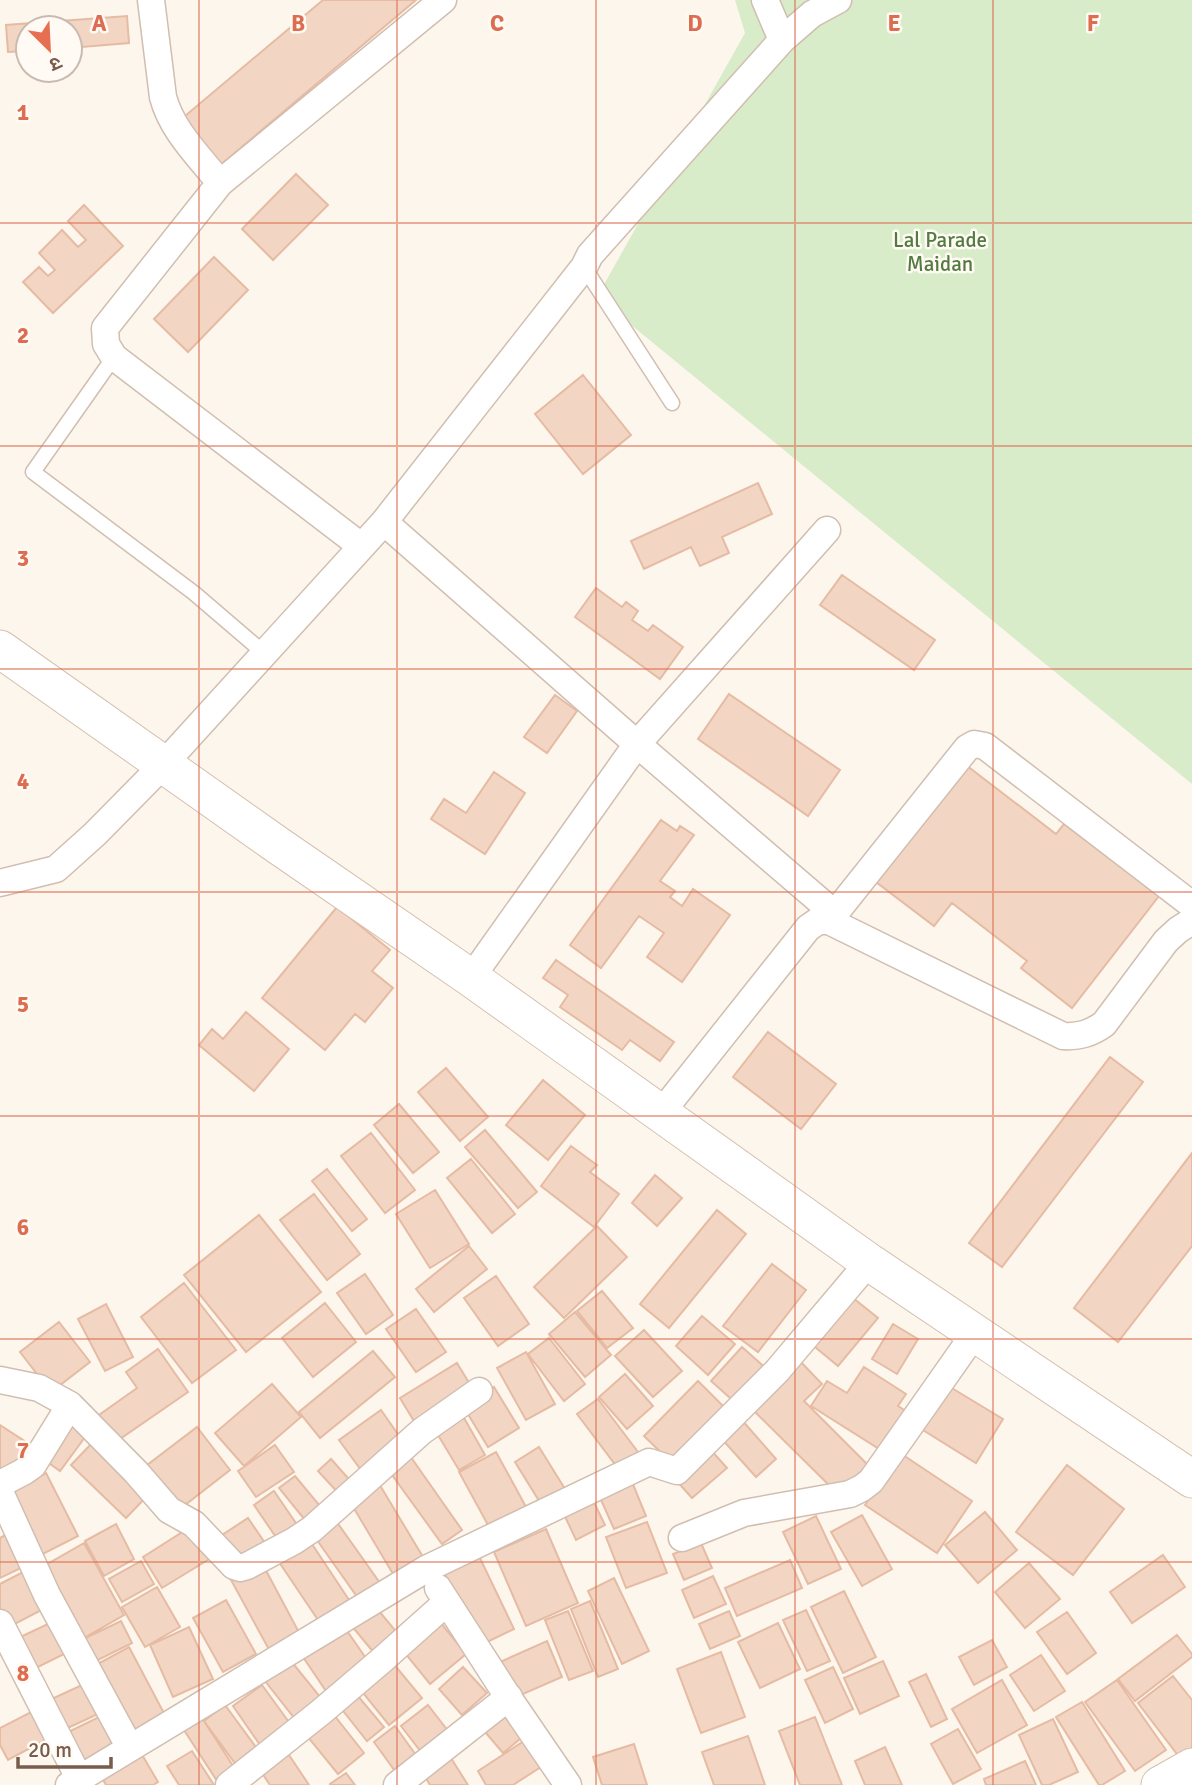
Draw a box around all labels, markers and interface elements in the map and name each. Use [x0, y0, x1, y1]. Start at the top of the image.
text: A [92, 9, 107, 38]
text: B [291, 9, 305, 38]
text: C [490, 9, 504, 38]
text: D [687, 9, 703, 38]
text: E [887, 9, 901, 38]
text: F [1087, 9, 1099, 38]
north arrow [14, 14, 84, 84]
text: उ [45, 50, 65, 77]
text: 1 [17, 98, 29, 127]
park label: Lal Parade Maidan [893, 227, 987, 277]
text: 2 [17, 321, 29, 350]
text: 3 [17, 544, 29, 573]
text: 4 [17, 767, 29, 796]
text: 5 [17, 990, 29, 1019]
text: 6 [17, 1213, 29, 1242]
text: 7 [17, 1436, 29, 1465]
text: 8 [17, 1659, 29, 1688]
scale bar [18, 1726, 110, 1770]
text: 20 m [28, 1737, 72, 1763]

